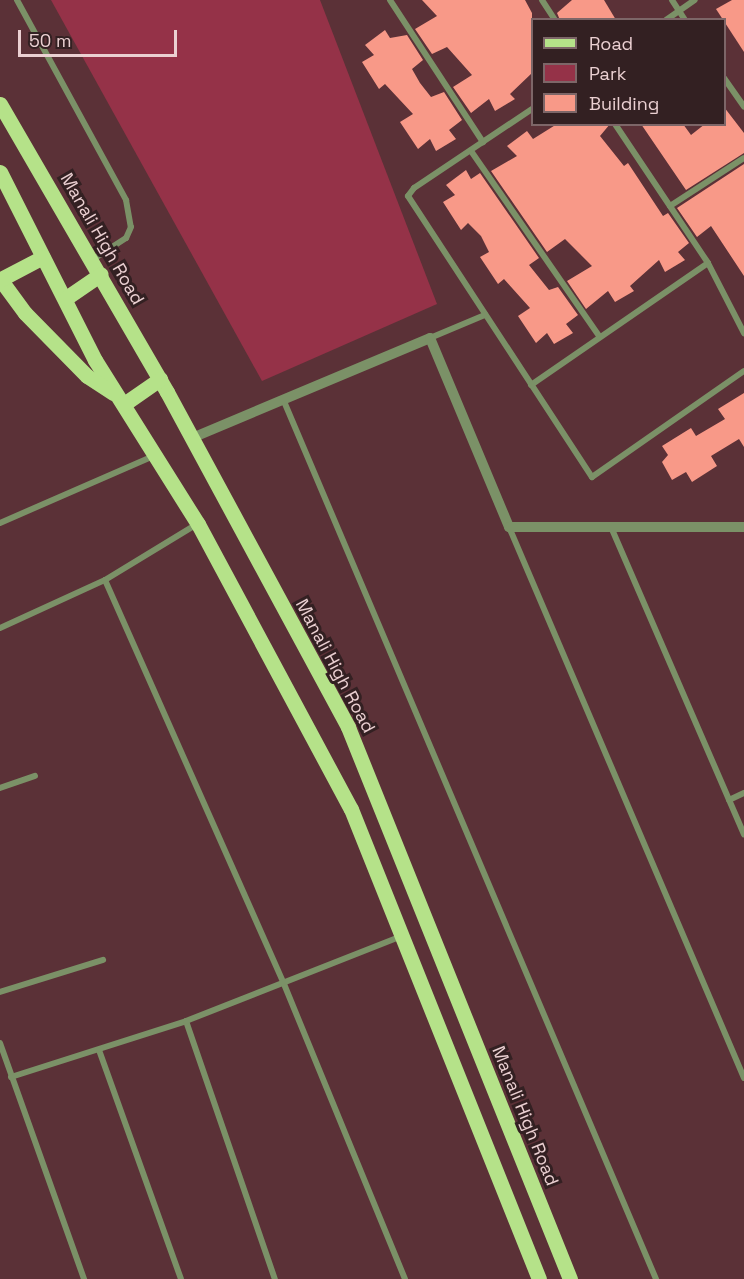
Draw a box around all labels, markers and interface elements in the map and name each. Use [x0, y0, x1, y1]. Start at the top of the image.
scale bar [21, 18, 180, 56]
legend [531, 18, 726, 126]
text: 50 m [29, 29, 71, 52]
text: Road [589, 32, 633, 55]
text: Park [589, 62, 626, 85]
text: Building [589, 92, 659, 115]
street label: Manali High Road [56, 169, 148, 309]
street label: Manali High Road [291, 595, 379, 737]
street label: Manali High Road [487, 1043, 563, 1189]

